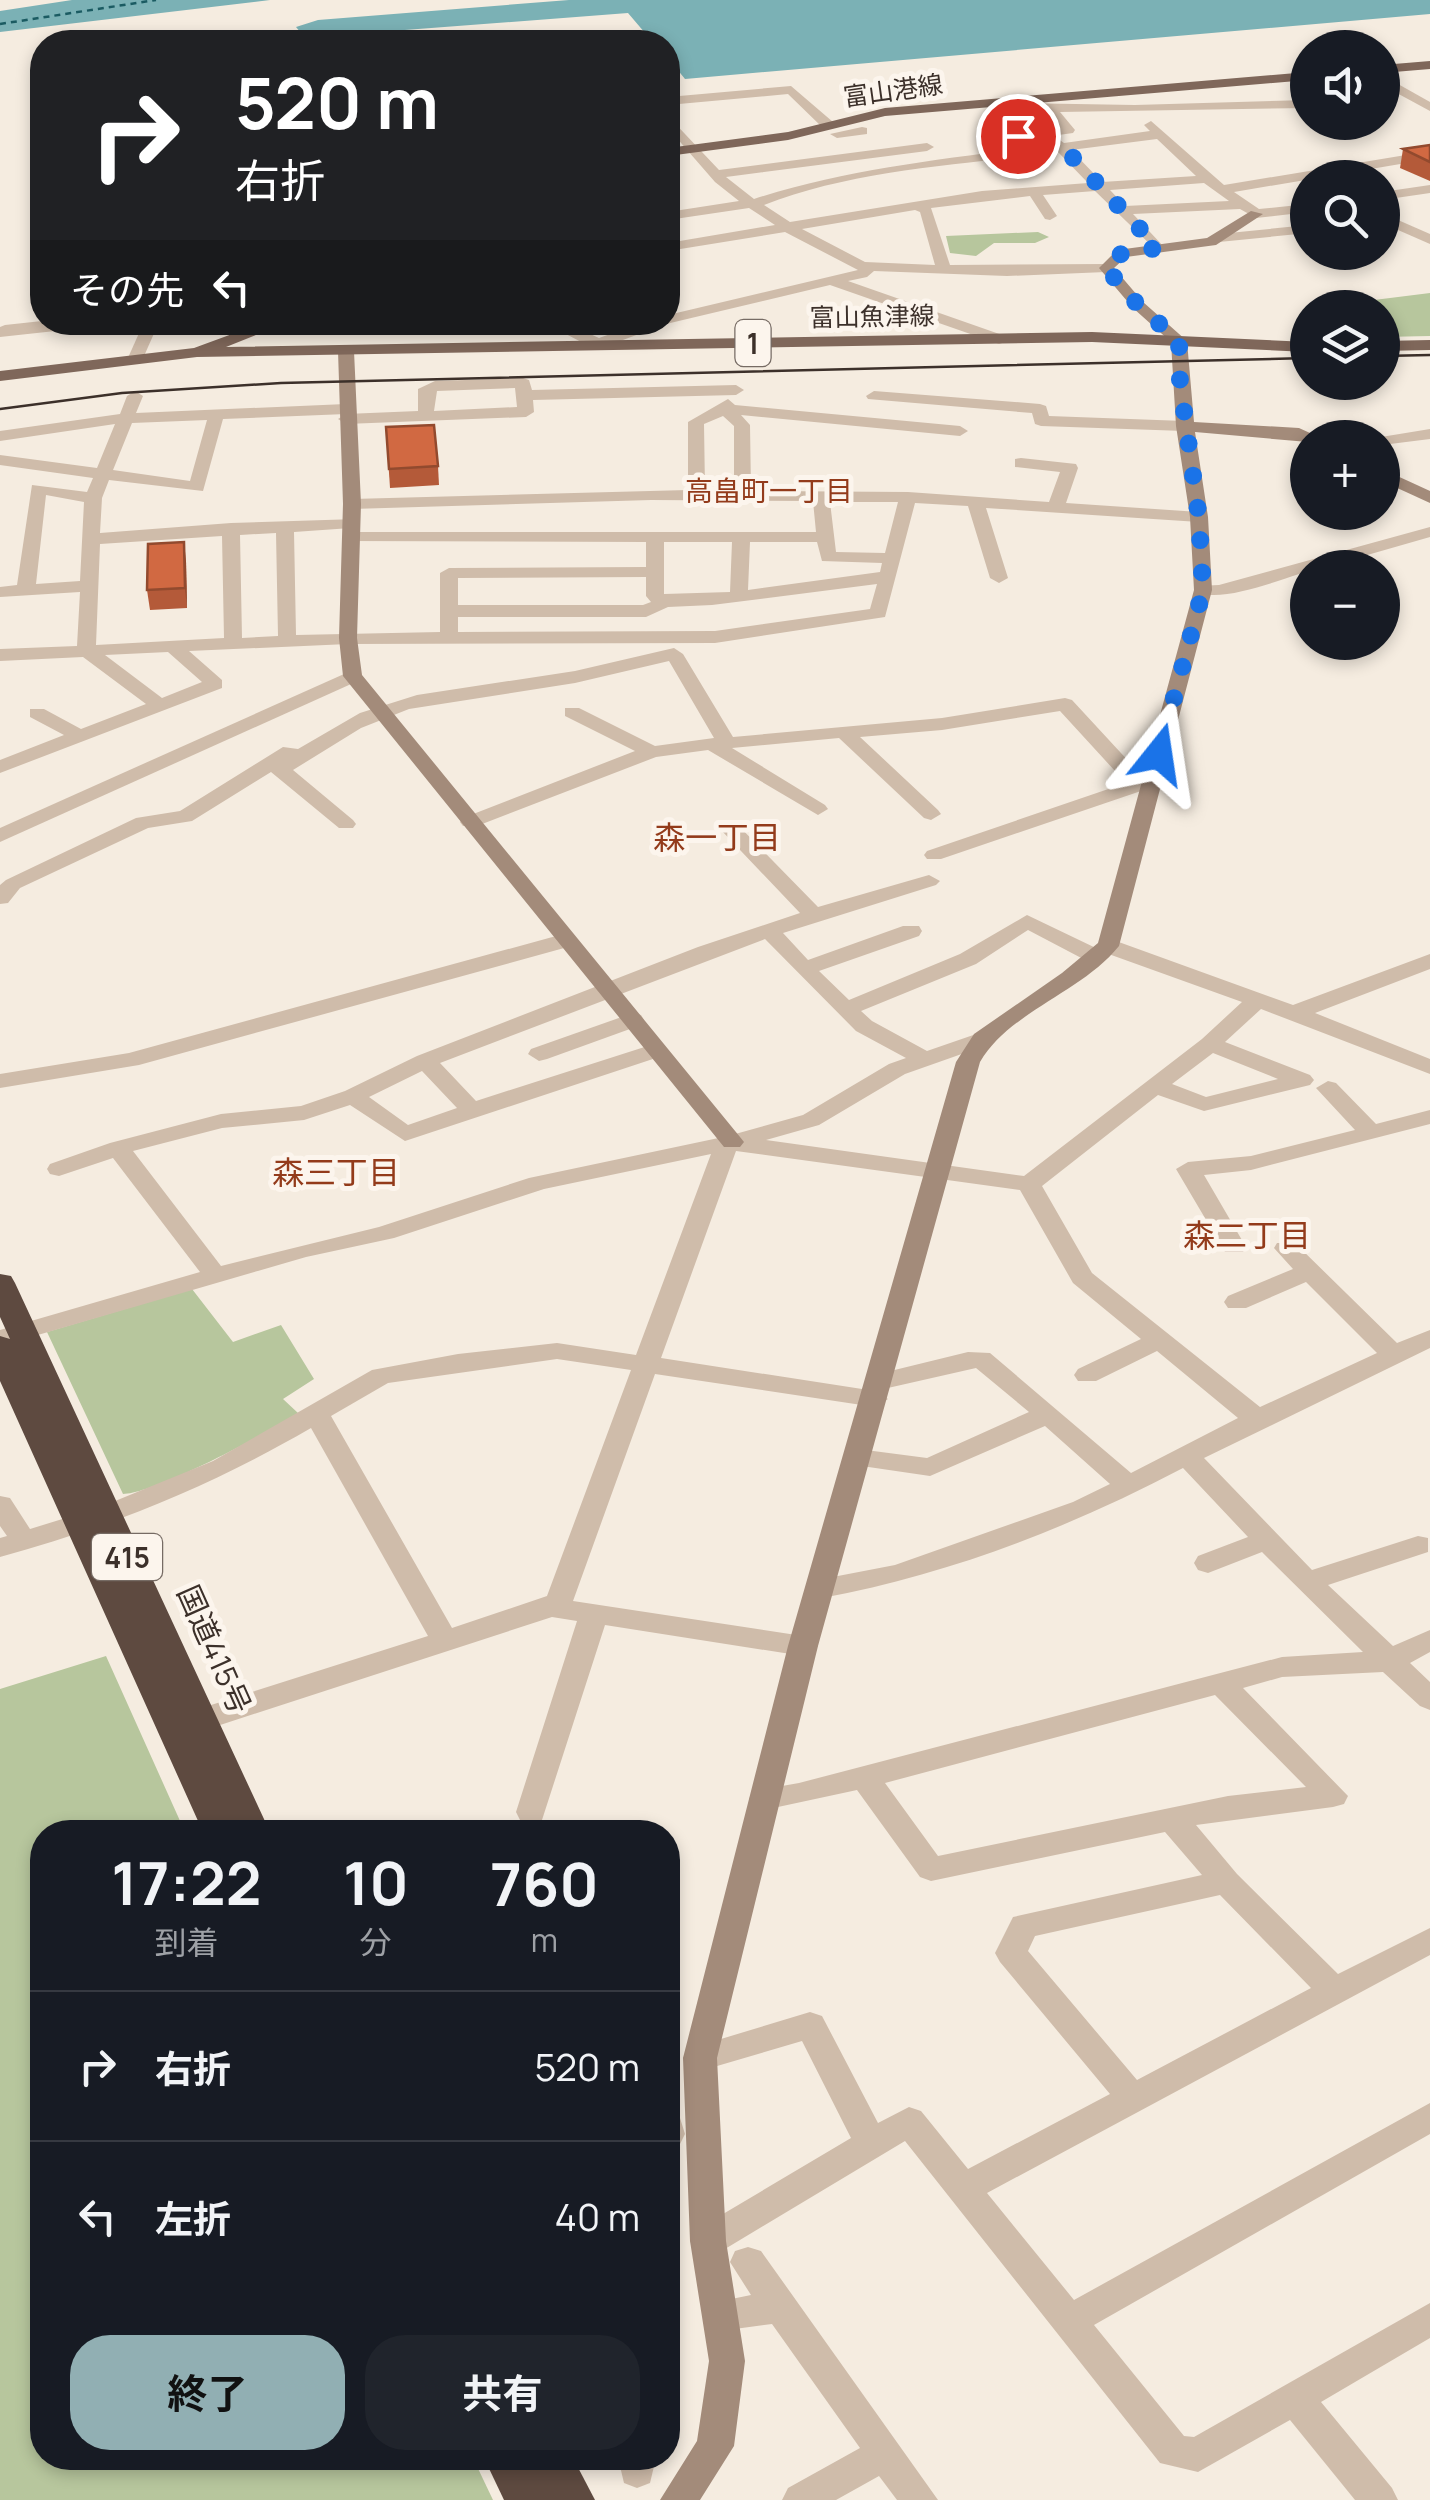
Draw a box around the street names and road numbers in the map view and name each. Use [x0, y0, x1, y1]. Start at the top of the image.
street label: 富山港線 [841, 66, 945, 114]
street label: 富山魚津線 [809, 297, 935, 335]
road number: 1 [736, 320, 770, 366]
road number: 415 [92, 1534, 162, 1580]
street label: 国道415号 [168, 1578, 262, 1720]

